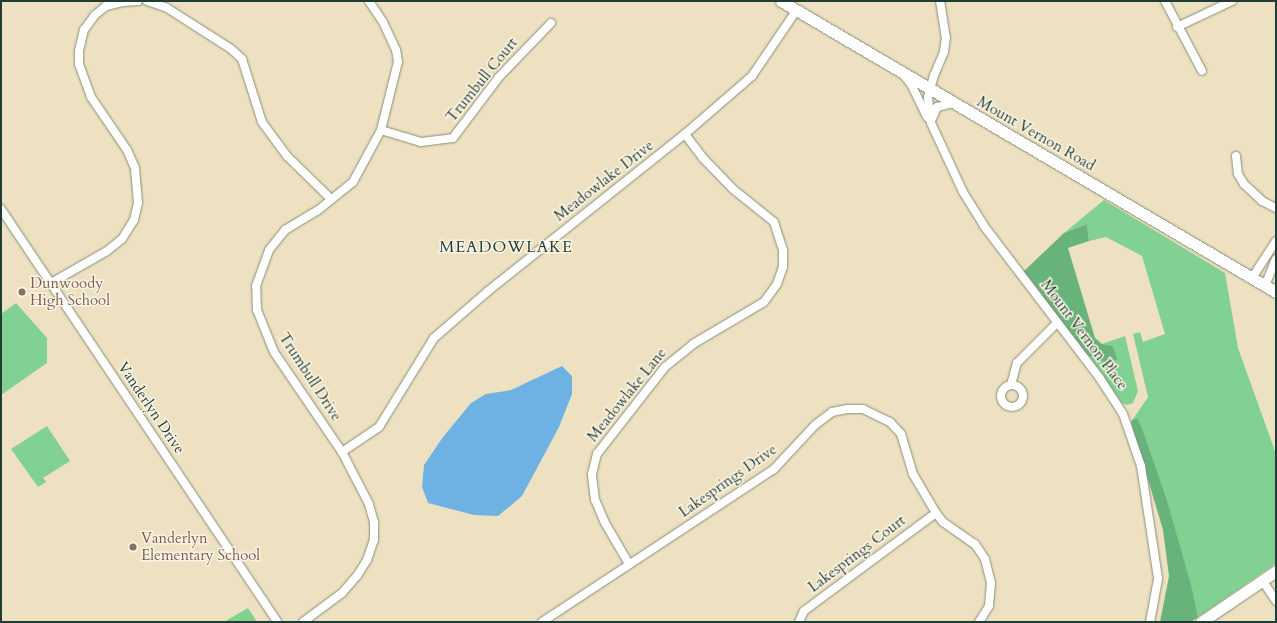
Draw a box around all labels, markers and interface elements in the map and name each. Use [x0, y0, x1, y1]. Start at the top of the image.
street label: Trumbull Court [442, 34, 522, 126]
street label: Mount Vernon Road [974, 93, 1098, 175]
street label: Meadowlake Drive [551, 137, 657, 225]
district label: MEADOWLAKE [439, 237, 573, 257]
place label: Dunwoody High School [30, 274, 110, 309]
street label: Mount Vernon Place [1037, 276, 1131, 394]
marker: Dunwoody High School [17, 287, 27, 297]
street label: Trumbull Drive [275, 329, 345, 425]
street label: Meadowlake Lane [584, 344, 670, 446]
street label: Vanderlyn Drive [114, 359, 188, 457]
street label: Lakesprings Drive [676, 441, 780, 521]
street label: Lakesprings Court [805, 512, 909, 596]
place label: Vanderlyn Elementary School [141, 529, 260, 564]
marker: Vanderlyn Elementary School [128, 542, 138, 552]

